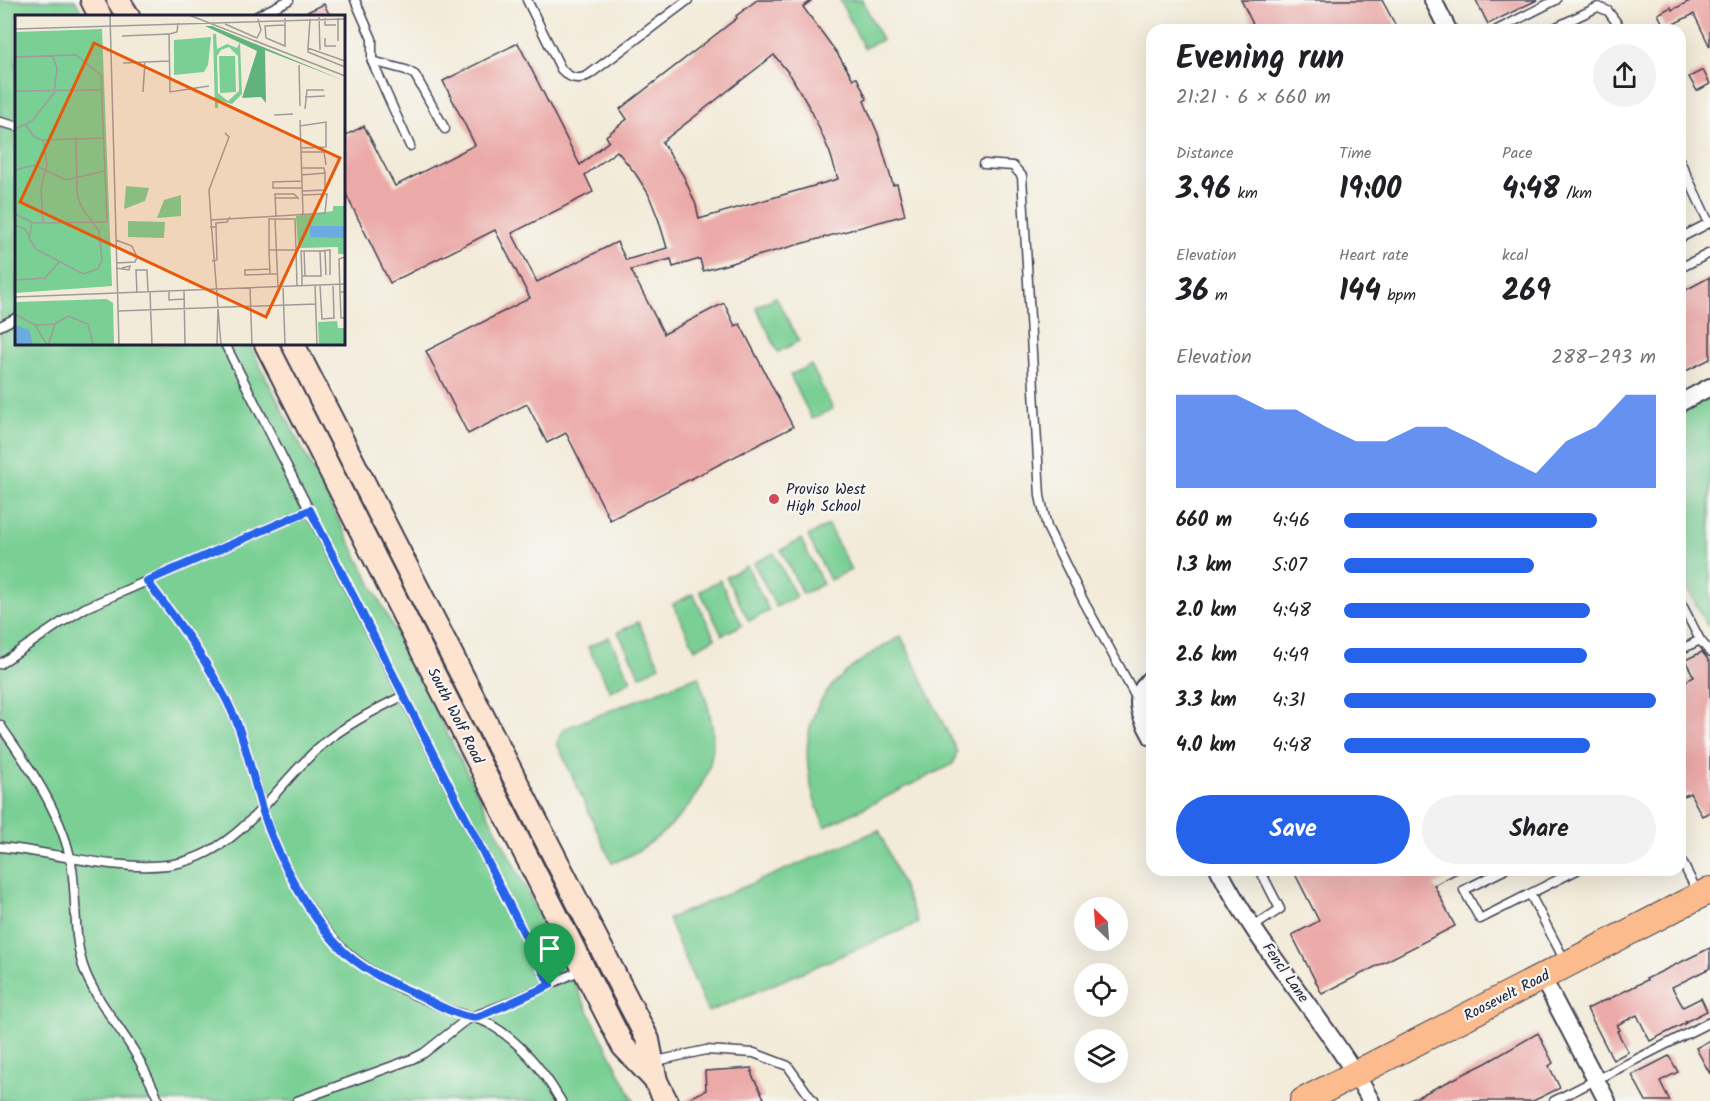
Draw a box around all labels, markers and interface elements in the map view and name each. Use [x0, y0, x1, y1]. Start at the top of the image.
inset map [15, 15, 345, 345]
text: Evening run [1176, 33, 1344, 86]
button: share [1593, 44, 1656, 107]
text: 21:21 · 6 × 660 m [1176, 82, 1331, 114]
text: Distance [1176, 141, 1234, 166]
text: Time [1339, 141, 1371, 166]
text: Pace [1502, 141, 1533, 166]
text: 3.96 [1176, 166, 1231, 214]
text: 19:00 [1339, 166, 1401, 214]
text: 4:48 [1502, 166, 1560, 214]
text: km [1231, 181, 1258, 206]
text: /km [1560, 181, 1592, 206]
text: Elevation [1176, 243, 1237, 268]
text: Heart rate [1339, 243, 1409, 268]
text: kcal [1502, 243, 1528, 268]
text: 36 [1176, 268, 1209, 316]
text: 144 [1339, 268, 1381, 316]
text: 269 [1502, 268, 1551, 316]
text: m [1209, 283, 1228, 308]
text: bpm [1381, 283, 1416, 308]
text: Elevation [1176, 342, 1252, 374]
text: 288–293 m [1551, 342, 1656, 374]
place label: Proviso West High School [786, 478, 866, 519]
marker: Proviso West High School [767, 492, 781, 506]
text: 660 m [1176, 505, 1232, 537]
text: 4:46 [1272, 505, 1310, 537]
text: 1.3 km [1176, 550, 1232, 582]
text: 5:07 [1272, 550, 1307, 582]
text: 2.0 km [1176, 595, 1237, 627]
text: 4:48 [1272, 595, 1311, 627]
text: 2.6 km [1176, 640, 1237, 672]
text: 4:49 [1272, 640, 1309, 672]
street label: South Wolf Road [420, 663, 490, 769]
text: 3.3 km [1176, 685, 1237, 717]
text: 4:31 [1272, 685, 1306, 717]
text: 4.0 km [1176, 730, 1236, 762]
text: 4:48 [1272, 730, 1311, 762]
button: Save [1176, 795, 1410, 864]
button: Share [1422, 795, 1656, 864]
north arrow [1074, 897, 1128, 951]
map controls [1074, 897, 1128, 1083]
pin [524, 923, 575, 985]
icon: arrive [533, 932, 566, 965]
street label: Fencl Lane [1255, 938, 1315, 1008]
button: locate [1074, 963, 1128, 1017]
street label: Roosevelt Road [1460, 964, 1555, 1028]
button: layers [1074, 1029, 1128, 1083]

